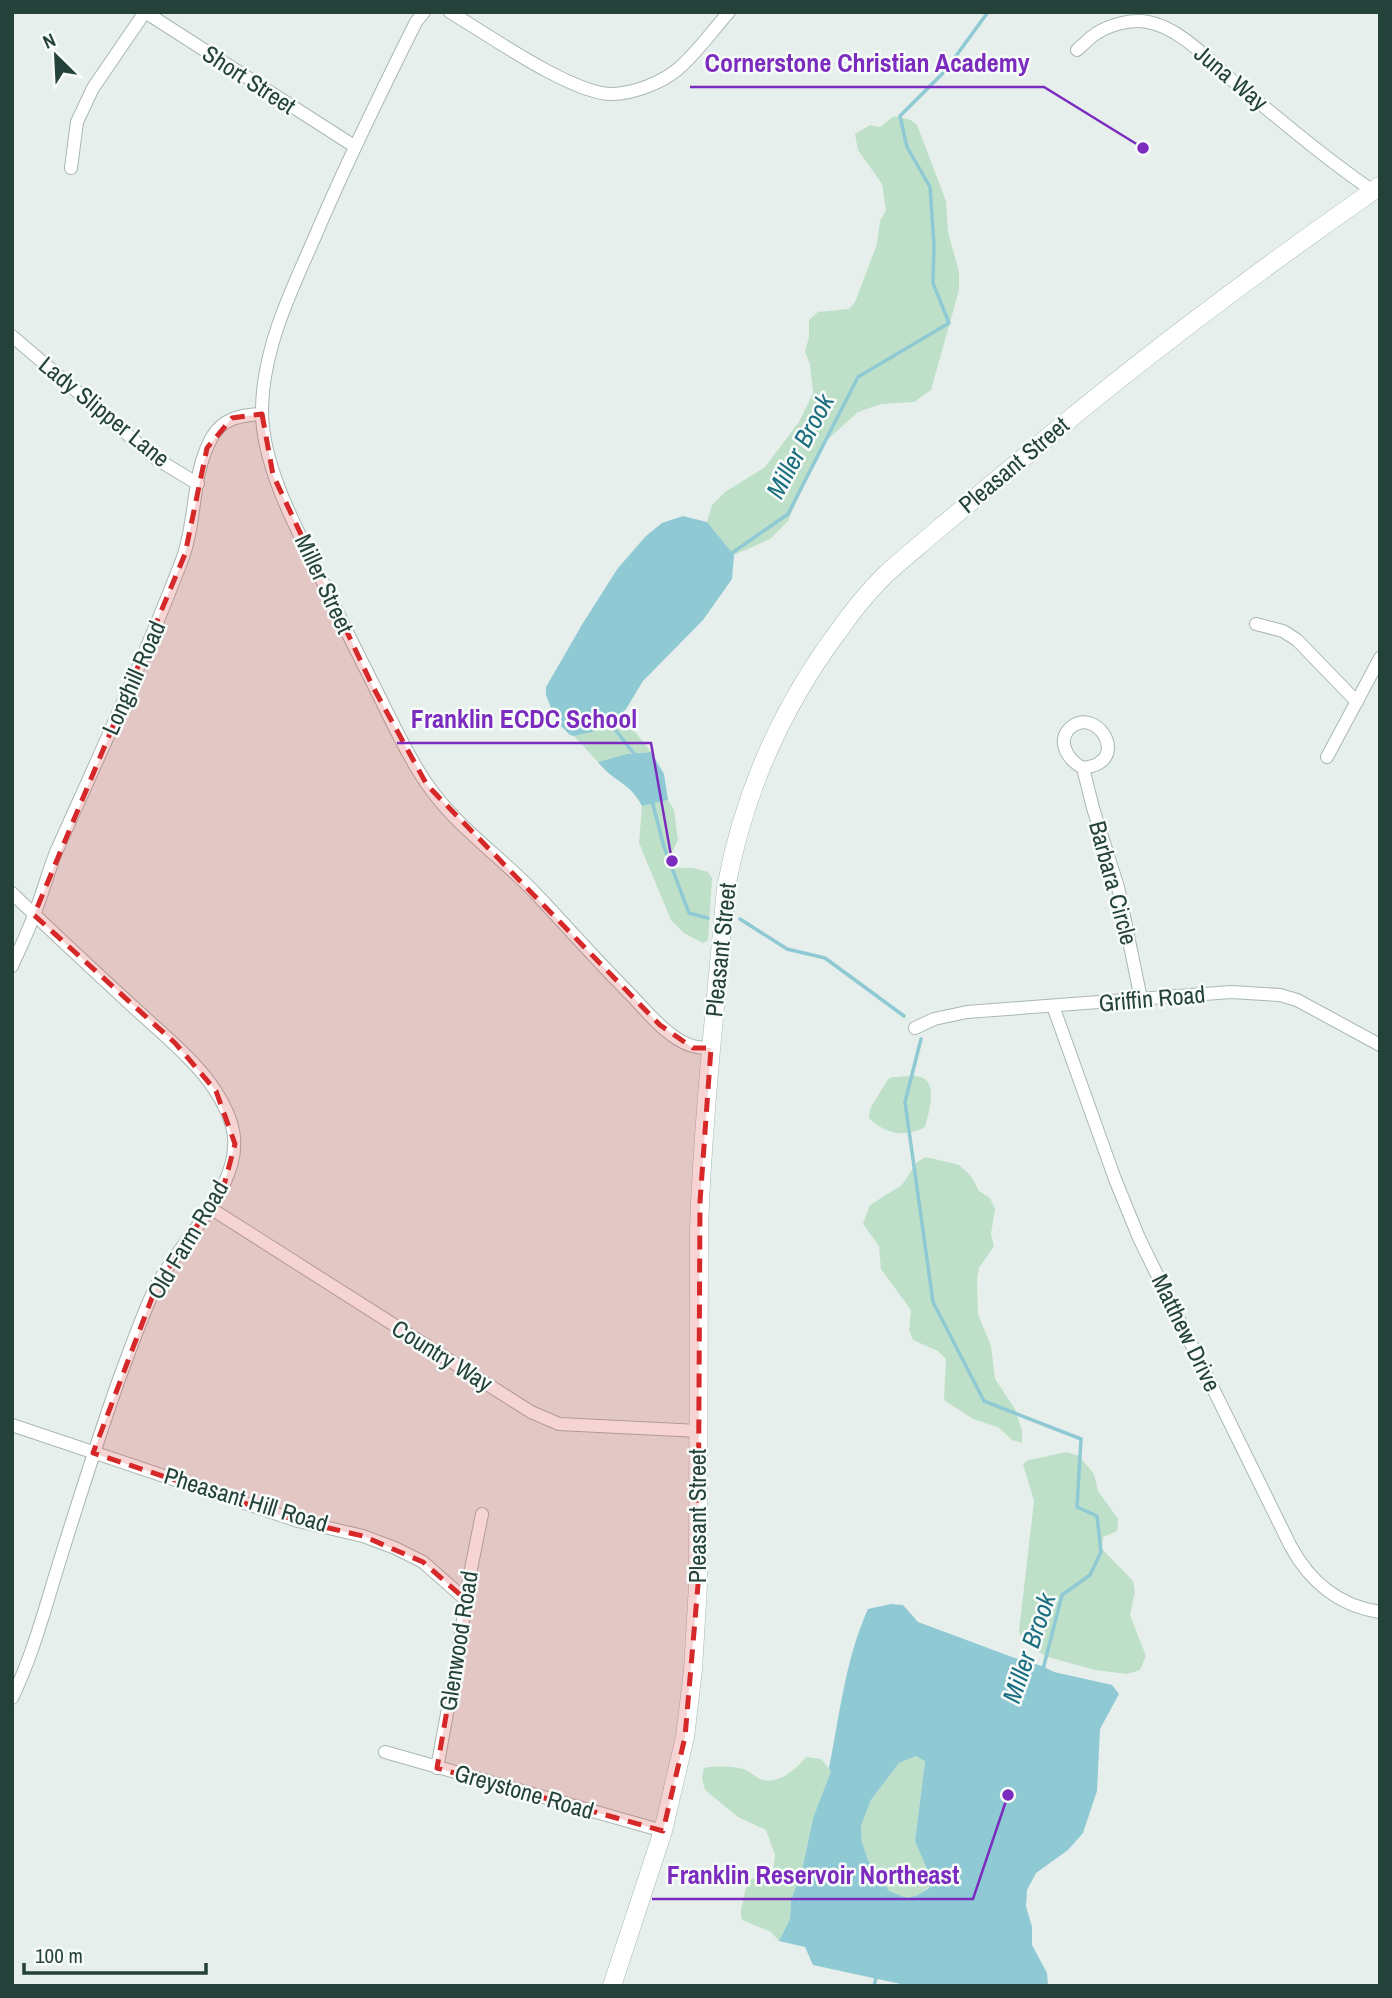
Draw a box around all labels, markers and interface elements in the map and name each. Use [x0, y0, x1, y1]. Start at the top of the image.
north arrow [21, 21, 91, 91]
text: N [39, 26, 60, 55]
street label: Short Street [197, 37, 303, 121]
street label: Juna Way [1188, 37, 1275, 117]
callout: Cornerstone Christian Academy [690, 40, 1044, 87]
text: Cornerstone Christian Academy [704, 45, 1030, 80]
street label: Lady Slipper Lane [32, 349, 177, 474]
water label: Miller Brook [757, 386, 842, 504]
street label: Pleasant Street [952, 408, 1076, 520]
street label: Miller Street [288, 529, 362, 639]
street label: Longhill Road [94, 616, 172, 740]
callout: Franklin ECDC School [397, 696, 651, 743]
text: Franklin ECDC School [411, 701, 637, 736]
street label: Barbara Circle [1082, 817, 1146, 948]
street label: Pleasant Street [697, 881, 743, 1018]
street label: Griffin Road [1097, 977, 1207, 1019]
street label: Old Farm Road [139, 1174, 235, 1305]
street label: Matthew Drive [1145, 1269, 1229, 1397]
street label: Country Way [386, 1312, 499, 1399]
street label: Pleasant Street [681, 1448, 713, 1583]
street label: Pheasant Hill Road [161, 1459, 332, 1539]
street label: Glenwood Road [431, 1569, 485, 1713]
water label: Miller Brook [993, 1587, 1064, 1707]
street label: Greystone Road [451, 1756, 598, 1826]
callout: Franklin Reservoir Northeast [652, 1852, 973, 1899]
text: Franklin Reservoir Northeast [667, 1857, 959, 1892]
scale bar [24, 1932, 206, 1976]
text: 100 m [35, 1941, 83, 1970]

